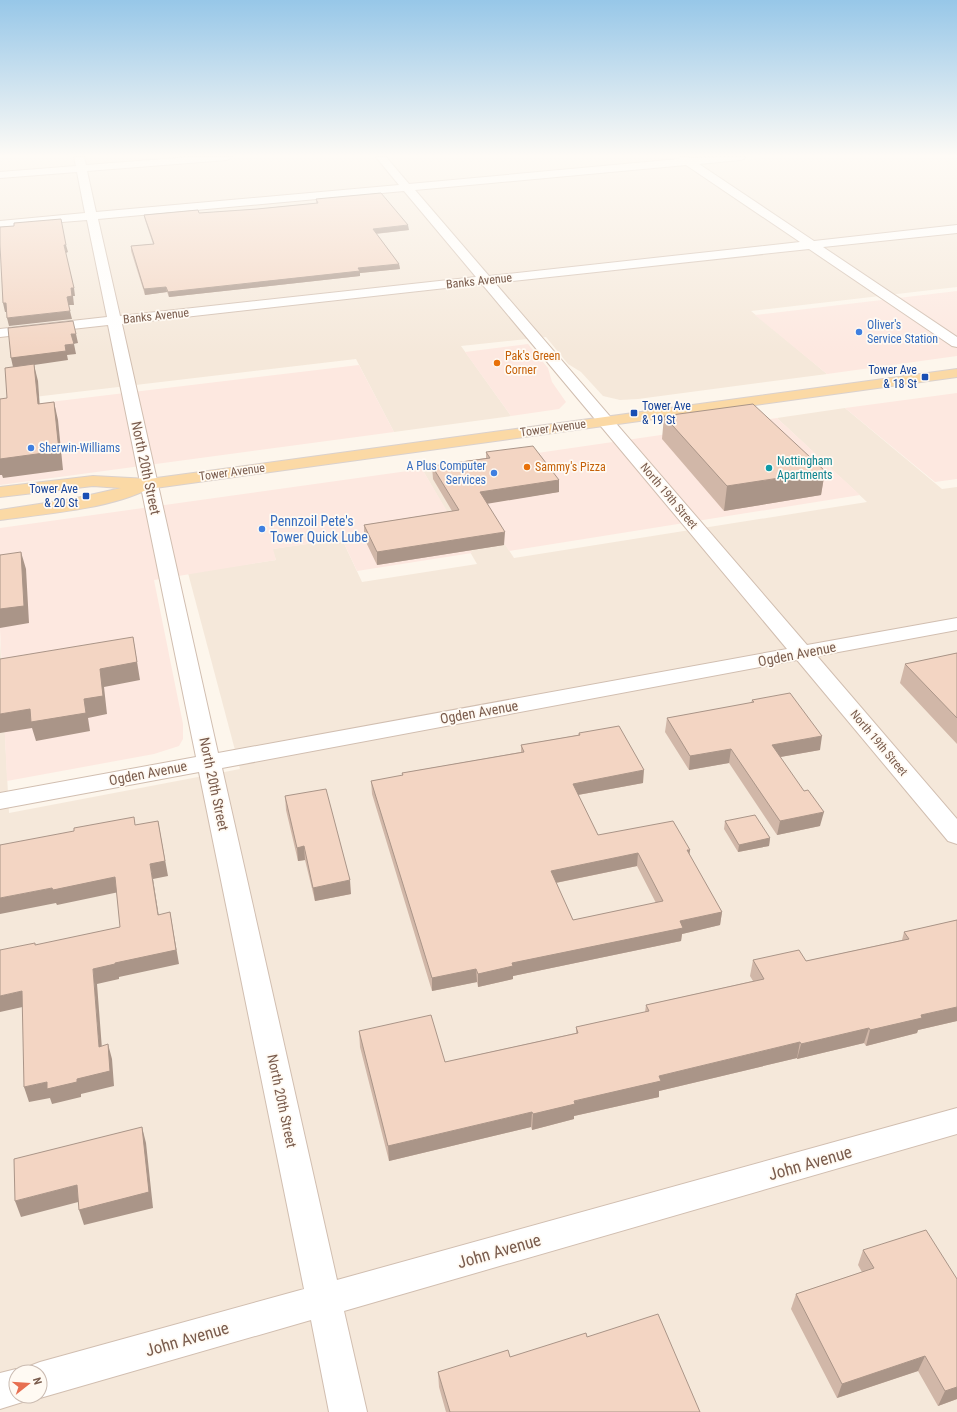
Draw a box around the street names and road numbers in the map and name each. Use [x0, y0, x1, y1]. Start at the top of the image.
street label: Banks Avenue [445, 271, 513, 291]
street label: Banks Avenue [122, 306, 190, 326]
street label: Tower Avenue [519, 416, 587, 440]
street label: North 20th Street [128, 420, 164, 516]
street label: Tower Avenue [198, 460, 266, 484]
street label: North 19th Street [637, 460, 701, 532]
street label: Ogden Avenue [757, 639, 838, 669]
street label: Ogden Avenue [439, 697, 520, 727]
street label: North 19th Street [847, 707, 911, 779]
street label: North 20th Street [196, 736, 232, 832]
street label: Ogden Avenue [108, 758, 189, 788]
street label: North 20th Street [264, 1053, 300, 1149]
street label: John Avenue [766, 1142, 854, 1184]
street label: John Avenue [455, 1230, 543, 1272]
street label: John Avenue [143, 1318, 231, 1360]

